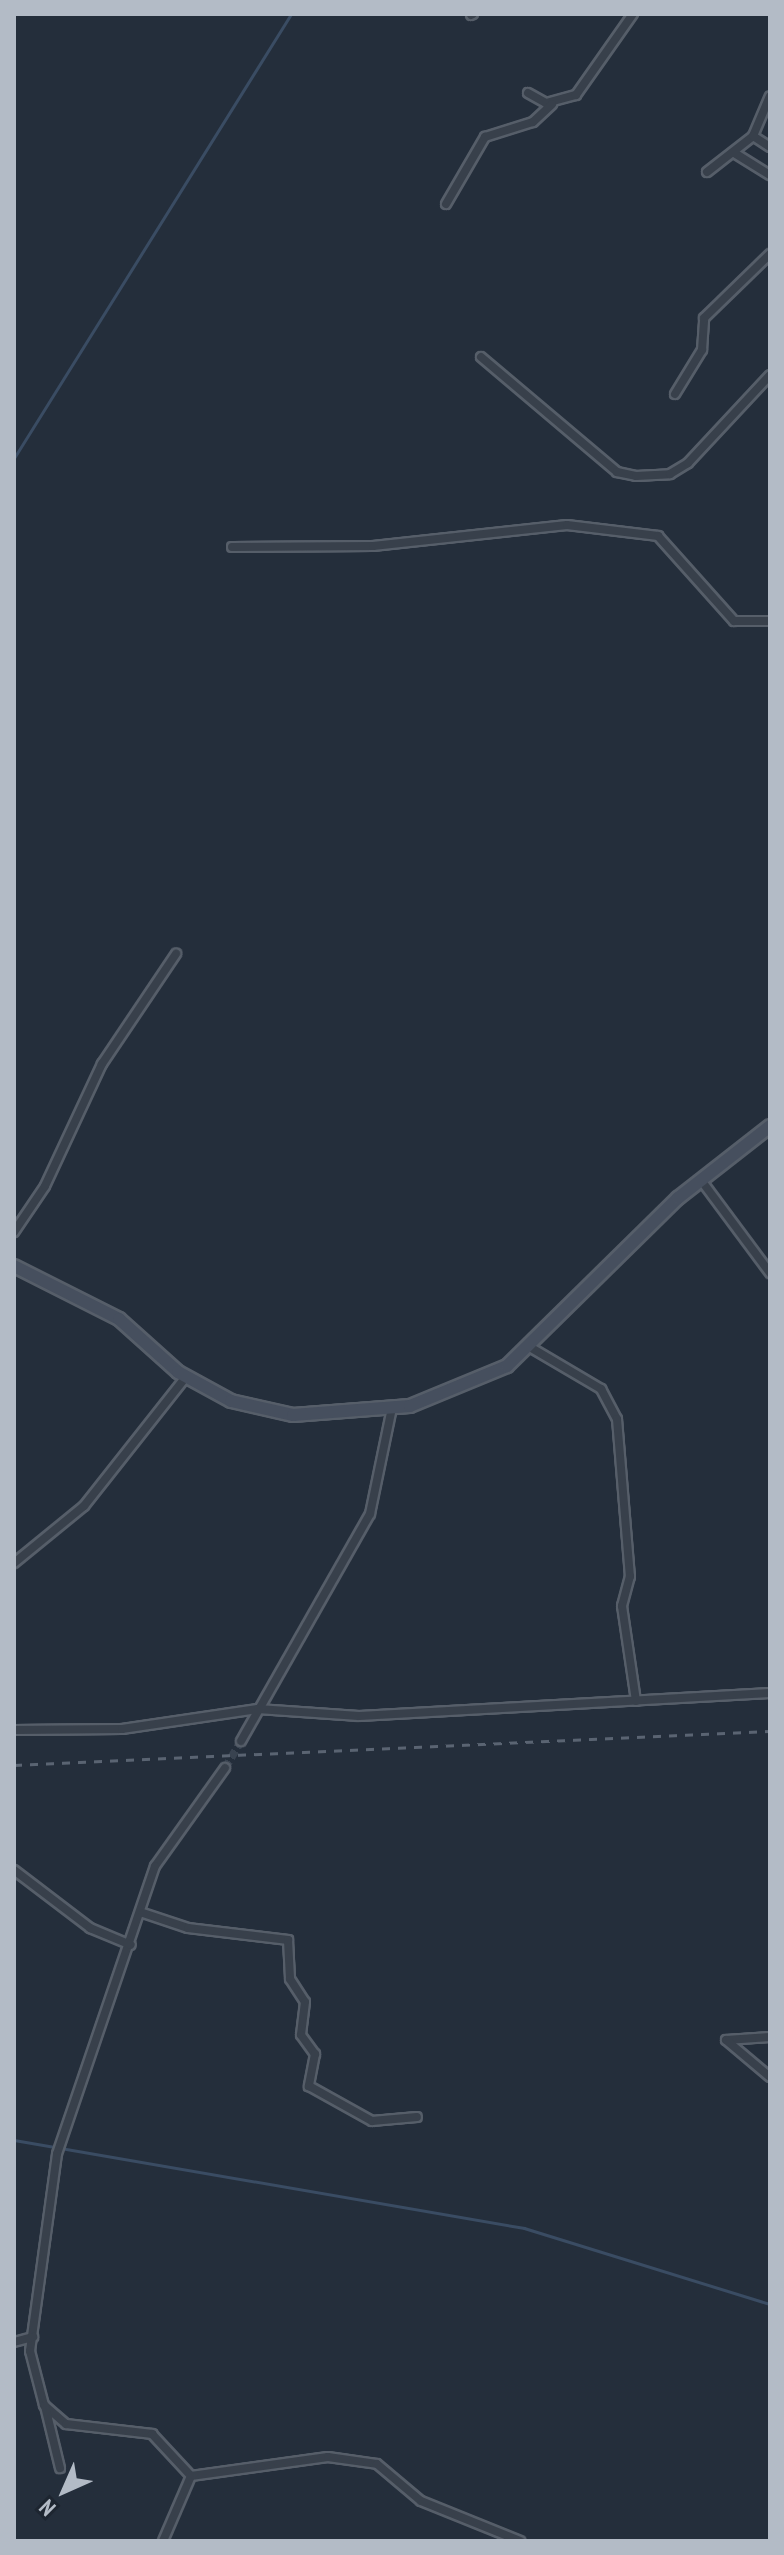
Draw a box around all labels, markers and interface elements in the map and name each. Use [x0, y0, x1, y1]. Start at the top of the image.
north arrow [24, 2451, 104, 2531]
text: N [33, 2494, 61, 2522]

